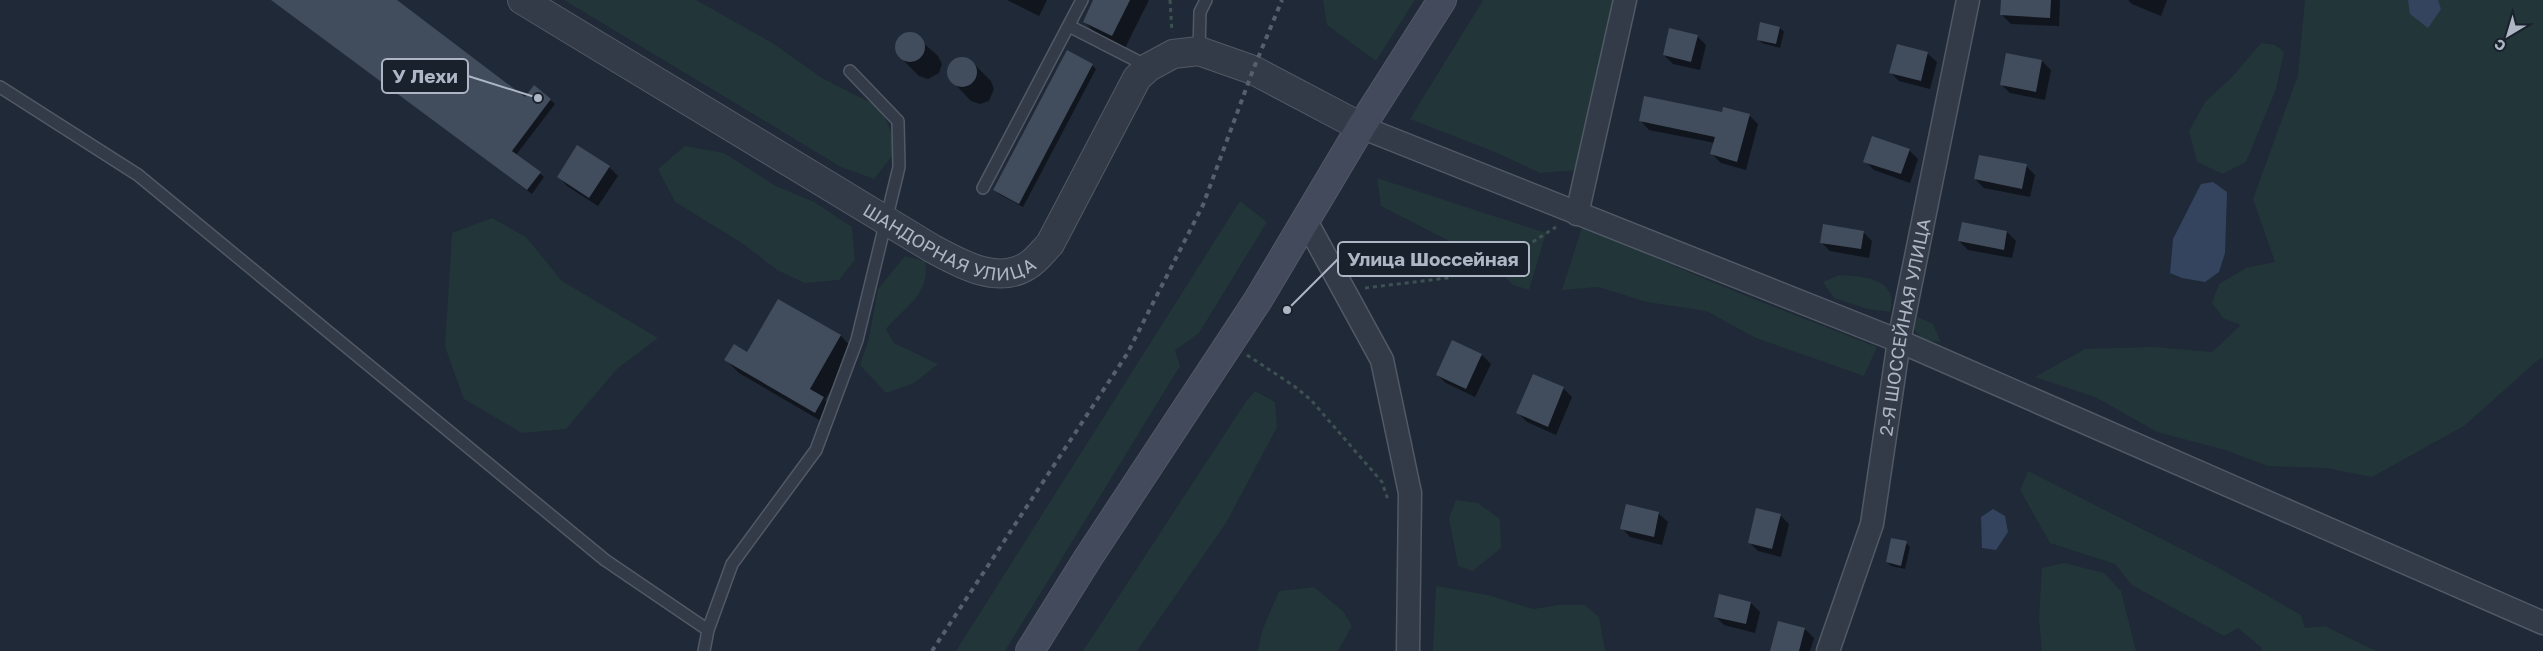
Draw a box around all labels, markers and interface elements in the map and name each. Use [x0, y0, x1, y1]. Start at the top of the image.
north arrow [2483, 10, 2533, 60]
text: С [2490, 36, 2509, 55]
callout: У Лехи [382, 59, 468, 93]
text: У Лехи [392, 64, 458, 87]
street label: ШАНДОРНАЯ УЛИЦА [859, 198, 1040, 285]
street label: 2-Я ШОССЕЙНАЯ УЛИЦА [1874, 216, 1935, 437]
callout: Улица Шоссейная [1338, 242, 1529, 276]
text: Улица Шоссейная [1347, 247, 1519, 270]

